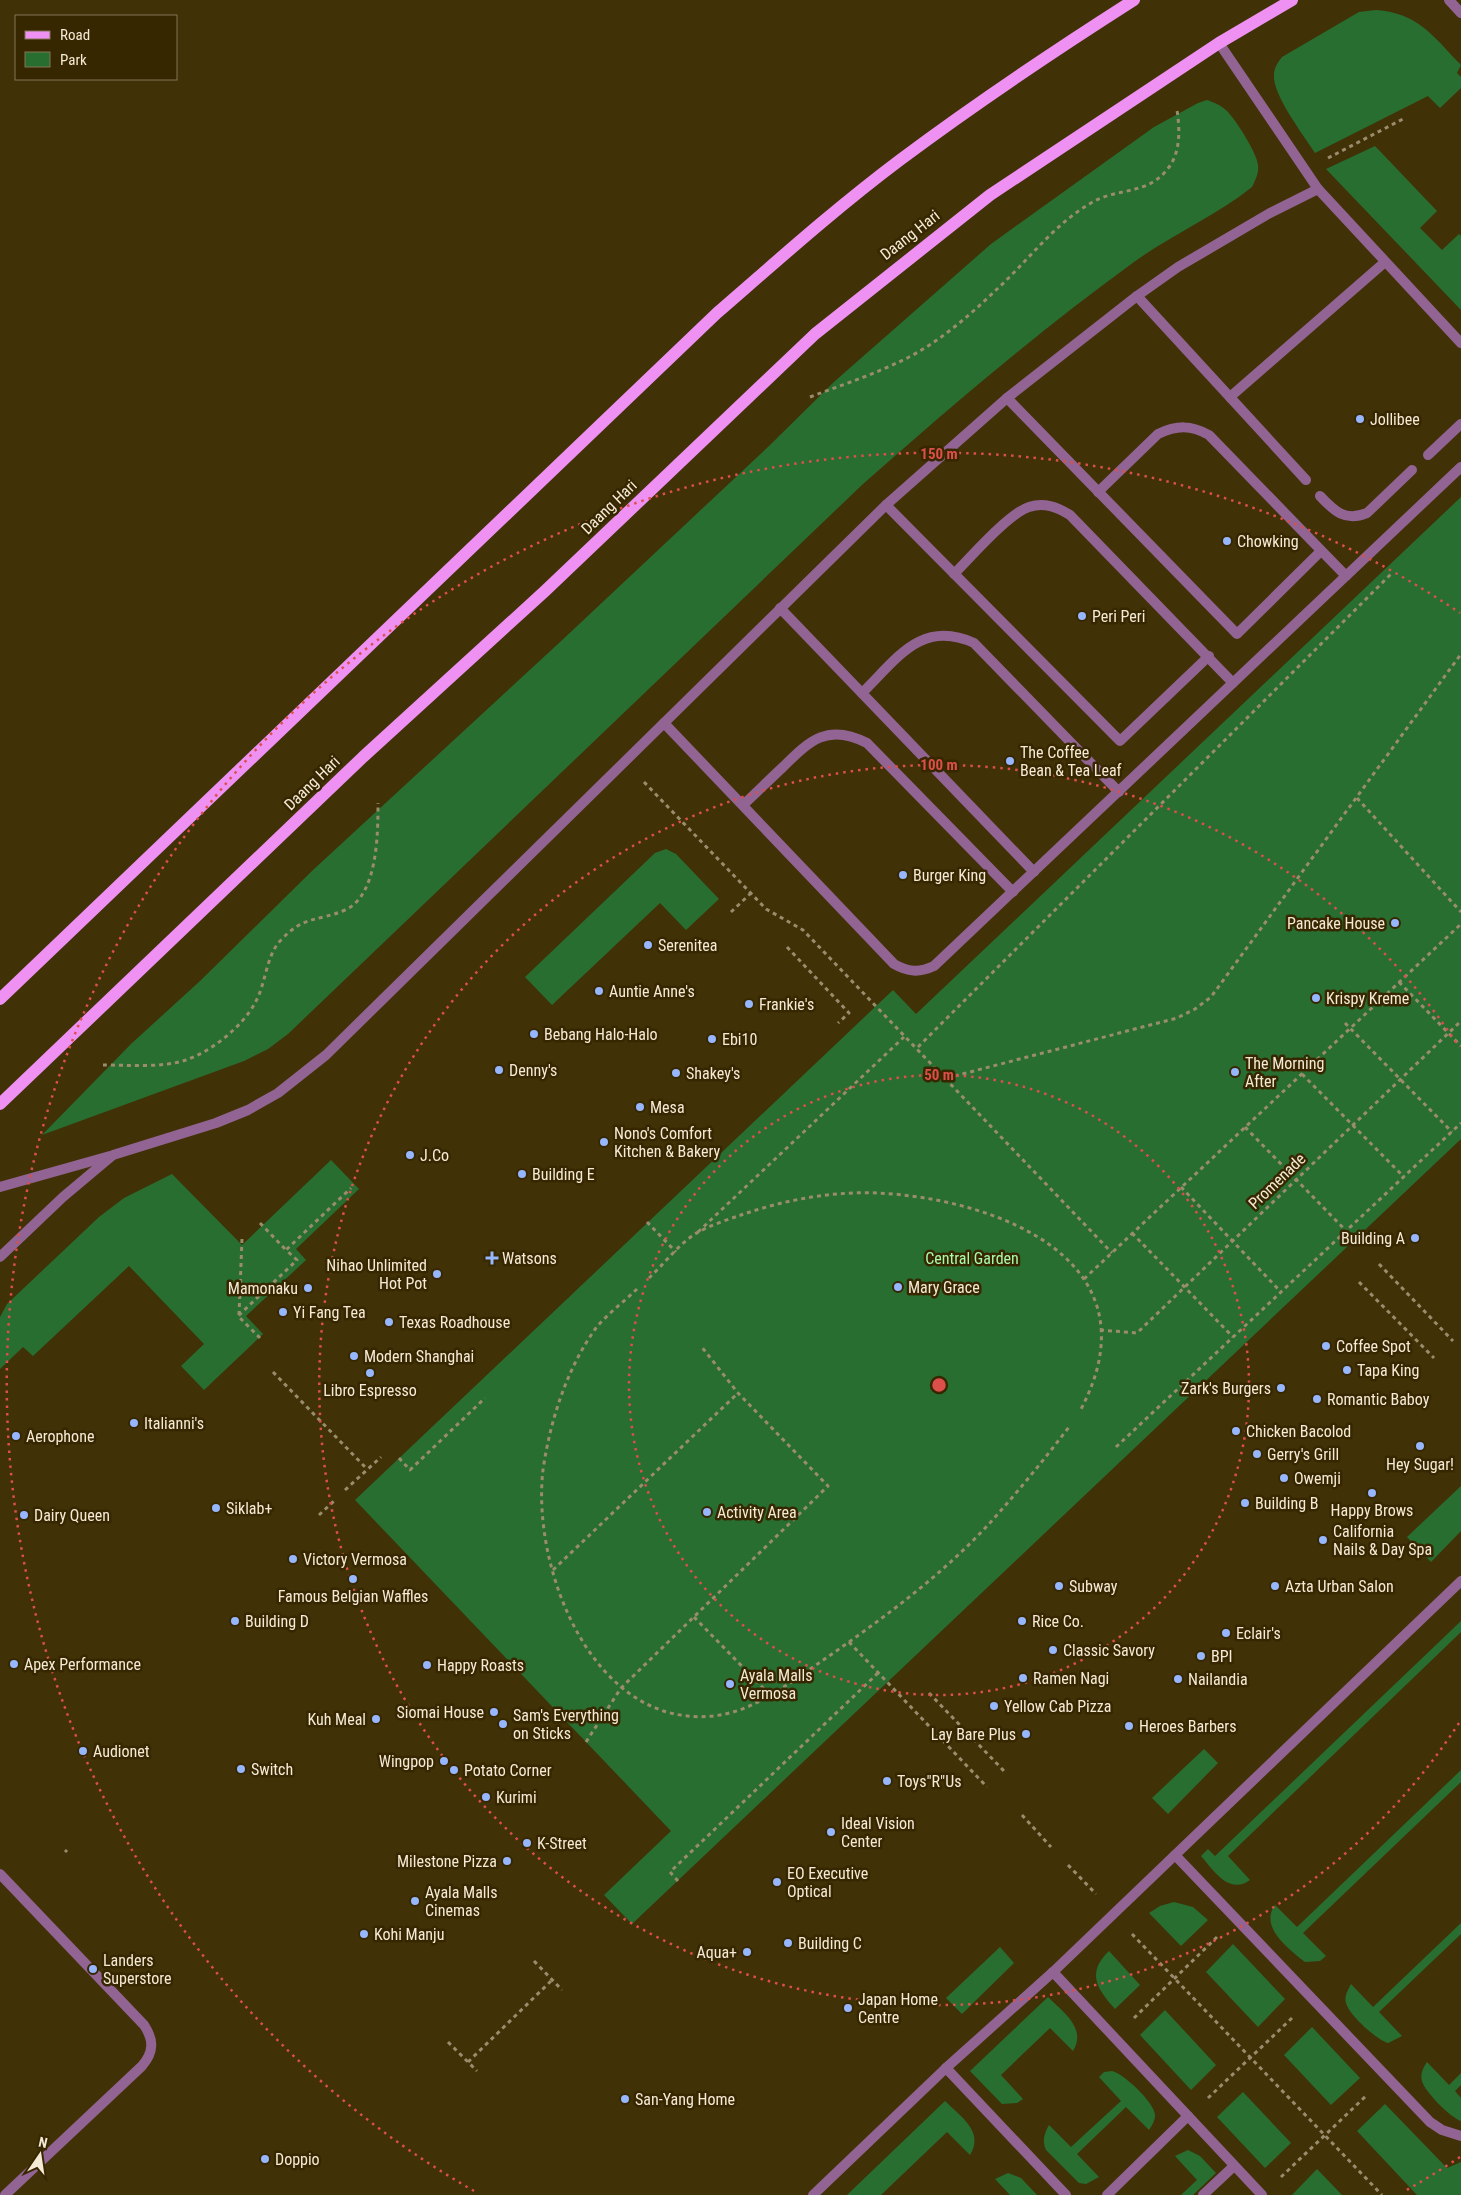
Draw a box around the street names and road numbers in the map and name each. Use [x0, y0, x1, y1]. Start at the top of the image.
street label: Daang Hari [877, 206, 943, 264]
street label: Daang Hari [577, 476, 641, 538]
street label: Daang Hari [280, 752, 344, 814]
street label: Promenade [1244, 1149, 1310, 1213]

